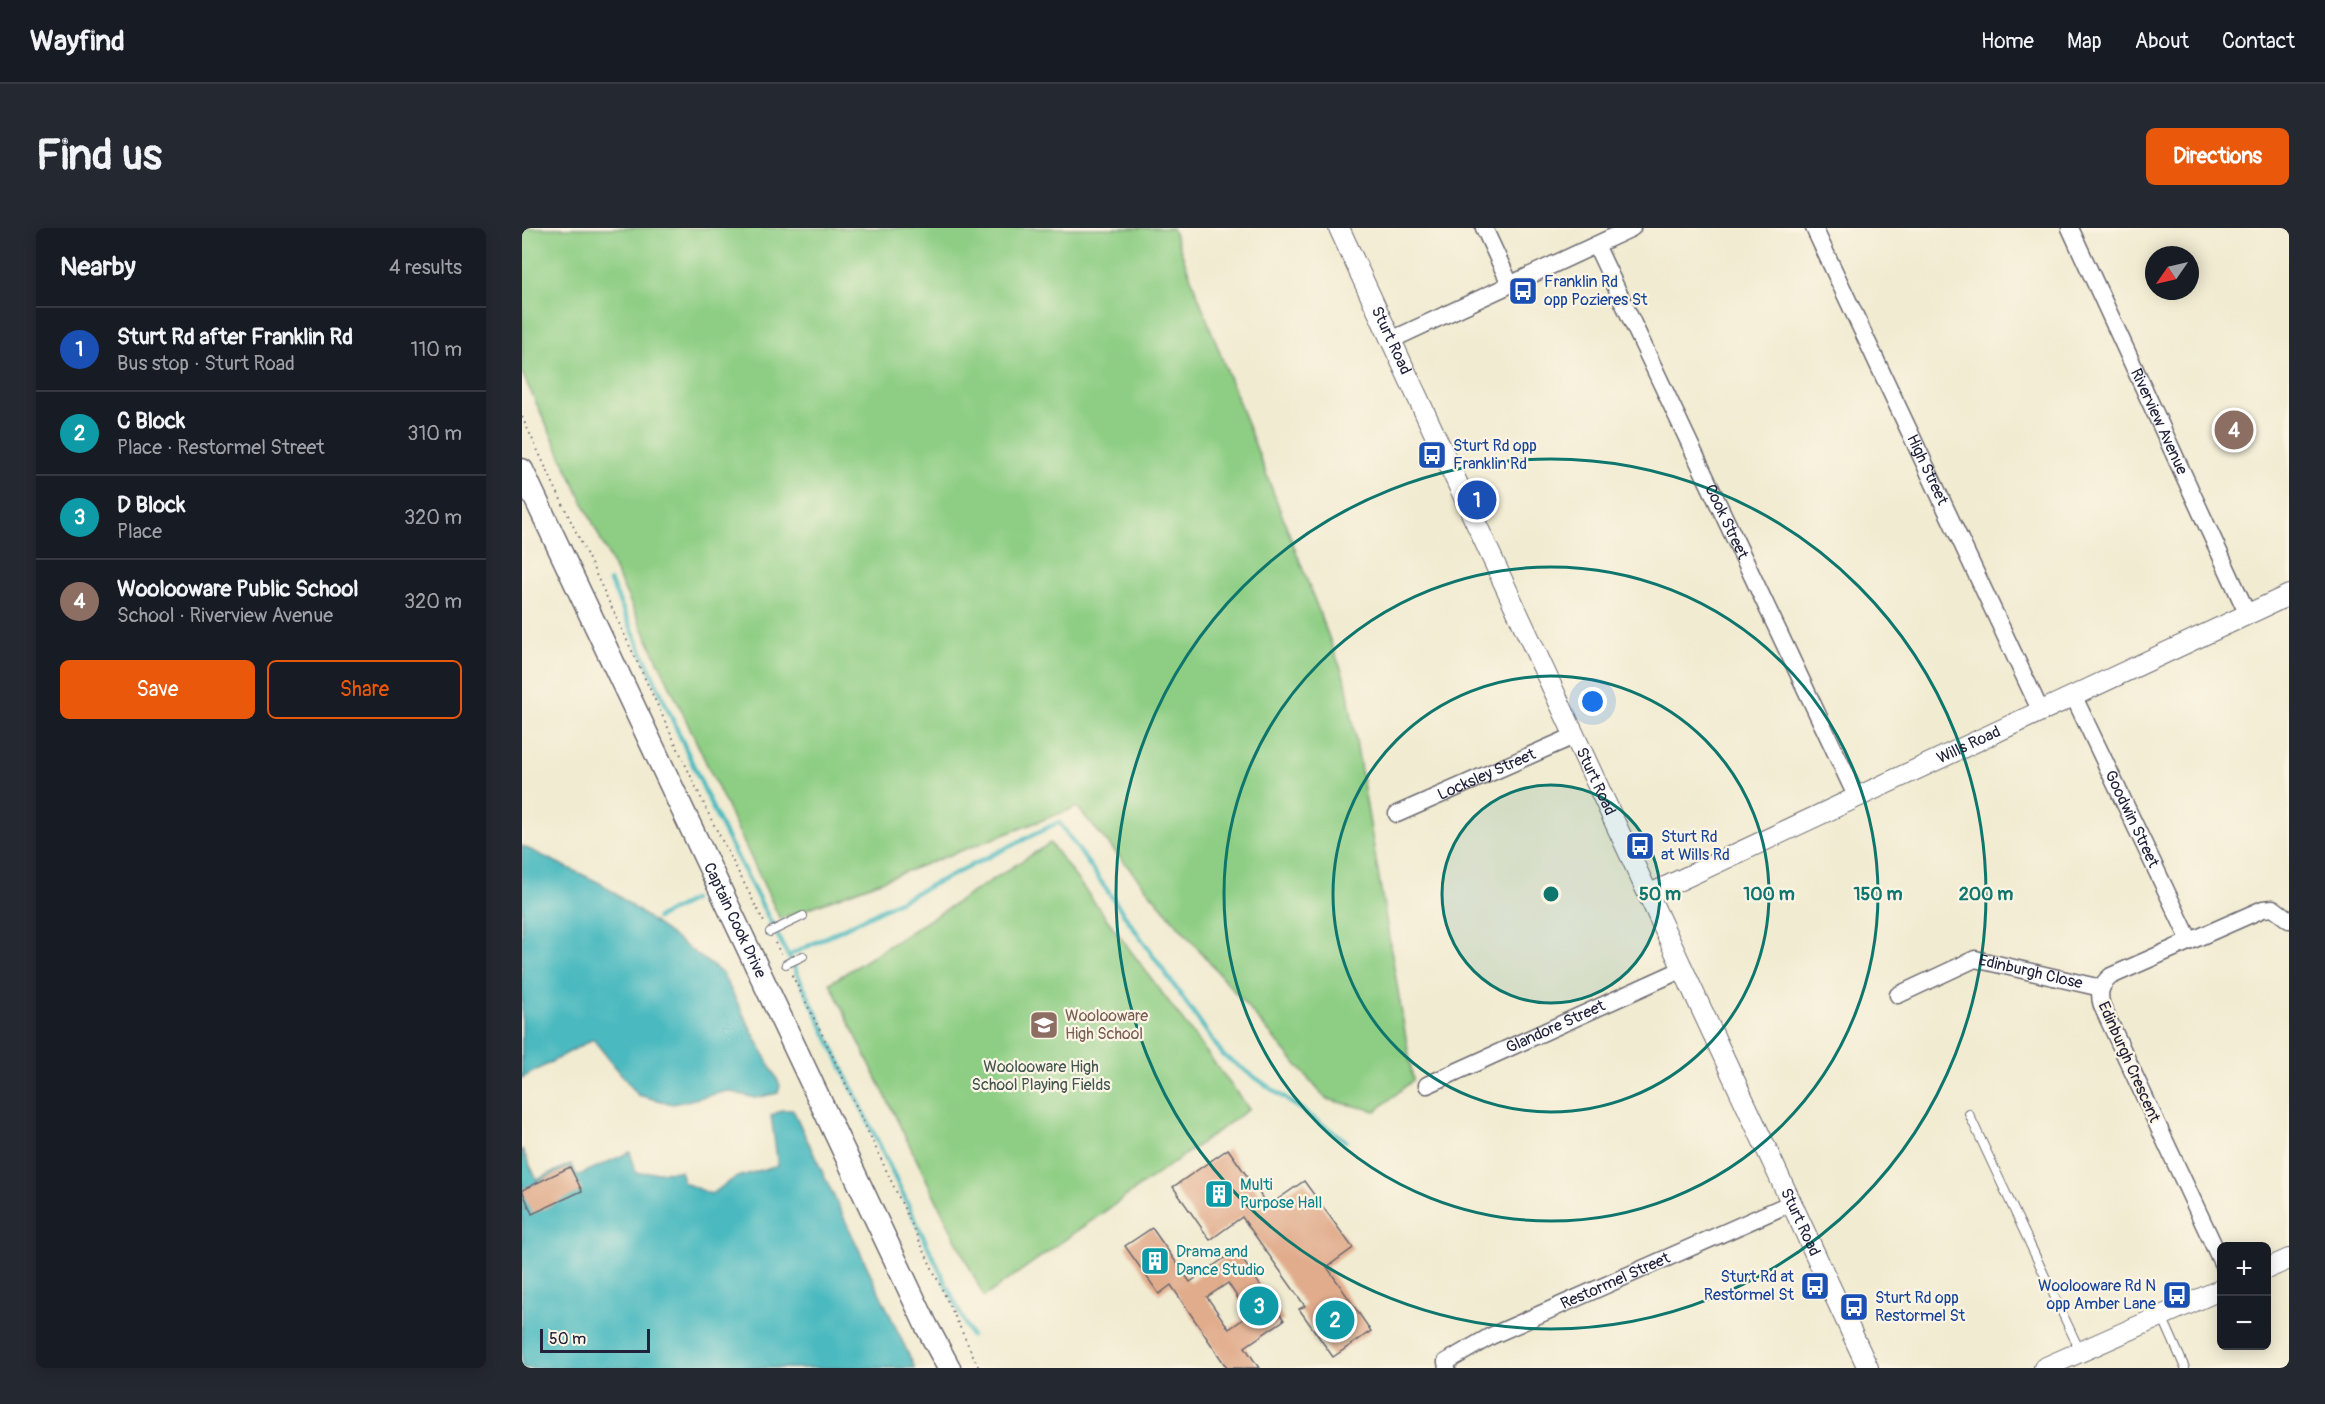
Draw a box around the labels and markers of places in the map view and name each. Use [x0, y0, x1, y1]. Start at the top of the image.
place label: Franklin Rd opp Pozieres St [1544, 272, 1648, 310]
bus stop icon: Franklin Rd opp Pozieres St [1507, 275, 1539, 307]
pin: 4 [2214, 408, 2254, 452]
place label: Sturt Rd opp Franklin Rd [1453, 436, 1537, 474]
bus stop icon: Sturt Rd opp Franklin Rd [1416, 439, 1448, 471]
pin: 1 [1458, 478, 1496, 522]
place label: Sturt Rd at Wills Rd [1661, 827, 1730, 865]
bus stop icon: Sturt Rd at Wills Rd [1624, 830, 1656, 862]
centre of rings [1541, 884, 1561, 904]
place label: Woolooware High School [1065, 1006, 1148, 1044]
school or university icon: Woolooware High School [1028, 1009, 1060, 1041]
place label: Multi Purpose Hall [1240, 1175, 1322, 1213]
building icon: Multi Purpose Hall [1203, 1178, 1235, 1210]
place label: Drama and Dance Studio [1176, 1242, 1265, 1280]
building icon: Drama and Dance Studio [1139, 1245, 1171, 1277]
place label: Sturt Rd at Restormel St [1704, 1267, 1795, 1305]
bus stop icon: Sturt Rd at Restormel St [1799, 1270, 1831, 1302]
place label: Woolooware Rd N opp Amber Lane [2038, 1276, 2156, 1314]
bus stop icon: Woolooware Rd N opp Amber Lane [2161, 1279, 2193, 1311]
pin: 3 [1240, 1284, 1278, 1328]
place label: Sturt Rd opp Restormel St [1875, 1288, 1966, 1326]
bus stop icon: Sturt Rd opp Restormel St [1838, 1291, 1870, 1323]
pin: 2 [1316, 1298, 1354, 1342]

